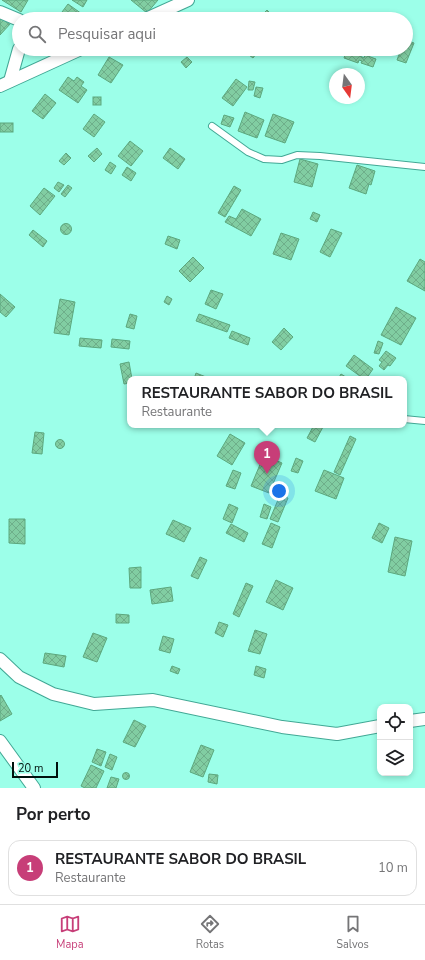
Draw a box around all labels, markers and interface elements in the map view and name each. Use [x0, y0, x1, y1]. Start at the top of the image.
search box [12, 12, 413, 56]
icon: search [26, 23, 48, 45]
text: Pesquisar aqui [58, 24, 156, 44]
north arrow [329, 68, 365, 104]
popup [127, 376, 407, 428]
text: RESTAURANTE SABOR DO BRASIL [141, 383, 393, 403]
text: Restaurante [141, 403, 212, 421]
pin: 1 [254, 441, 280, 474]
your location [269, 481, 289, 501]
map controls [377, 704, 413, 776]
button: locate [377, 704, 413, 740]
button: layers [377, 740, 413, 776]
scale bar [12, 760, 58, 779]
text: 20 m [18, 761, 43, 776]
text: Por perto [16, 803, 91, 826]
text: RESTAURANTE SABOR DO BRASIL [55, 849, 306, 869]
text: 1 [26, 859, 34, 877]
text: 10 m [378, 859, 408, 877]
text: Restaurante [55, 869, 126, 887]
tab: Mapa [56, 913, 84, 952]
tab: Rotas [196, 913, 224, 952]
tab: Salvos [336, 913, 369, 952]

